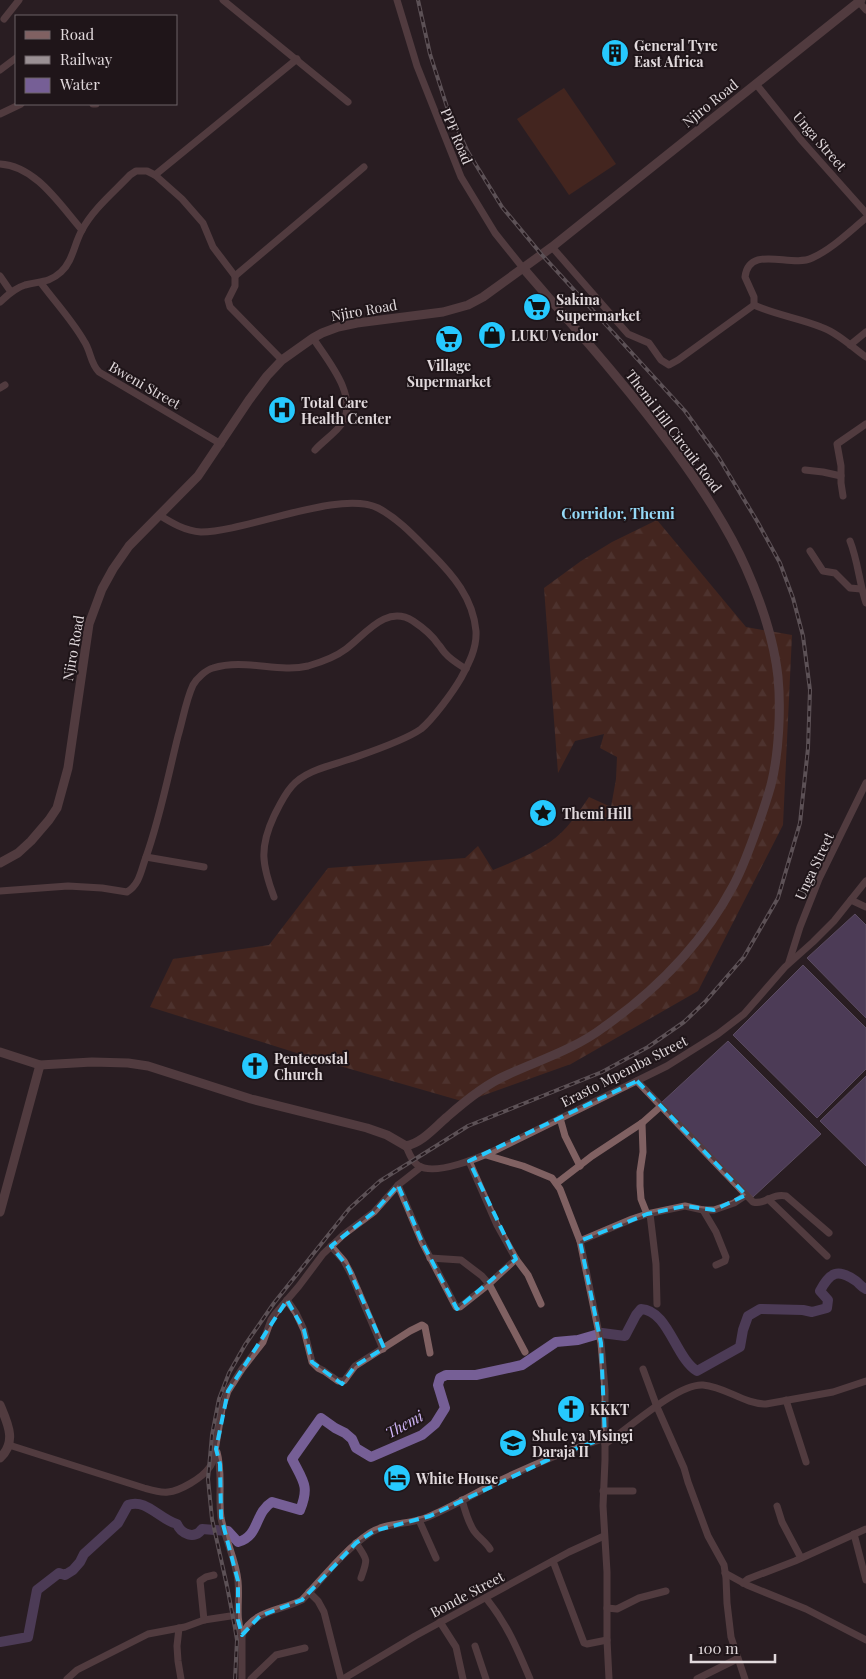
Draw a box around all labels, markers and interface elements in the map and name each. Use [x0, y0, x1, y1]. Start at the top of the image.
legend [15, 15, 178, 105]
text: Road [60, 24, 94, 44]
place label: General Tyre East Africa [634, 36, 718, 71]
building icon: General Tyre East Africa [600, 38, 630, 68]
text: Railway [60, 49, 113, 69]
text: Water [59, 74, 100, 94]
street label: Njiro Road [678, 75, 742, 131]
street label: PPF Road [437, 105, 477, 167]
street label: Unga Street [789, 107, 852, 175]
place label: Sakina Supermarket [556, 290, 641, 325]
supermarket icon: Sakina Supermarket [522, 292, 552, 322]
street label: Njiro Road [330, 295, 398, 325]
shop icon: LUKU Vendor [477, 320, 507, 350]
supermarket icon: Village Supermarket [434, 324, 464, 354]
place label: LUKU Vendor [511, 326, 599, 345]
place label: Village Supermarket [407, 356, 491, 391]
street label: Bweni Street [106, 357, 185, 414]
street label: Themi Hill Circuit Road [622, 366, 726, 496]
place label: Total Care Health Center [301, 393, 392, 428]
hospital icon: Total Care Health Center [267, 395, 297, 425]
district label: Corridor, Themi [561, 503, 675, 523]
street label: Njiro Road [58, 614, 88, 682]
place icon: Themi Hill [528, 798, 558, 828]
place label: Themi Hill [562, 804, 632, 823]
street label: Unga Street [790, 828, 838, 903]
street label: Erasto Mpemba Street [558, 1030, 691, 1111]
place label: Pentecostal Church [274, 1049, 349, 1084]
church icon: Pentecostal Church [240, 1051, 270, 1081]
church icon: KKKT [556, 1394, 586, 1424]
place label: KKKT [590, 1400, 629, 1419]
water label: Themi [382, 1405, 427, 1443]
place label: Shule ya Msingi Daraja II [532, 1426, 634, 1461]
school or university icon: Shule ya Msingi Daraja II [498, 1428, 528, 1458]
hotel icon: White House [382, 1463, 412, 1493]
place label: White House [415, 1469, 498, 1488]
street label: Bonde Street [427, 1566, 508, 1621]
scale bar [691, 1632, 775, 1664]
text: 100 m [698, 1638, 739, 1658]

